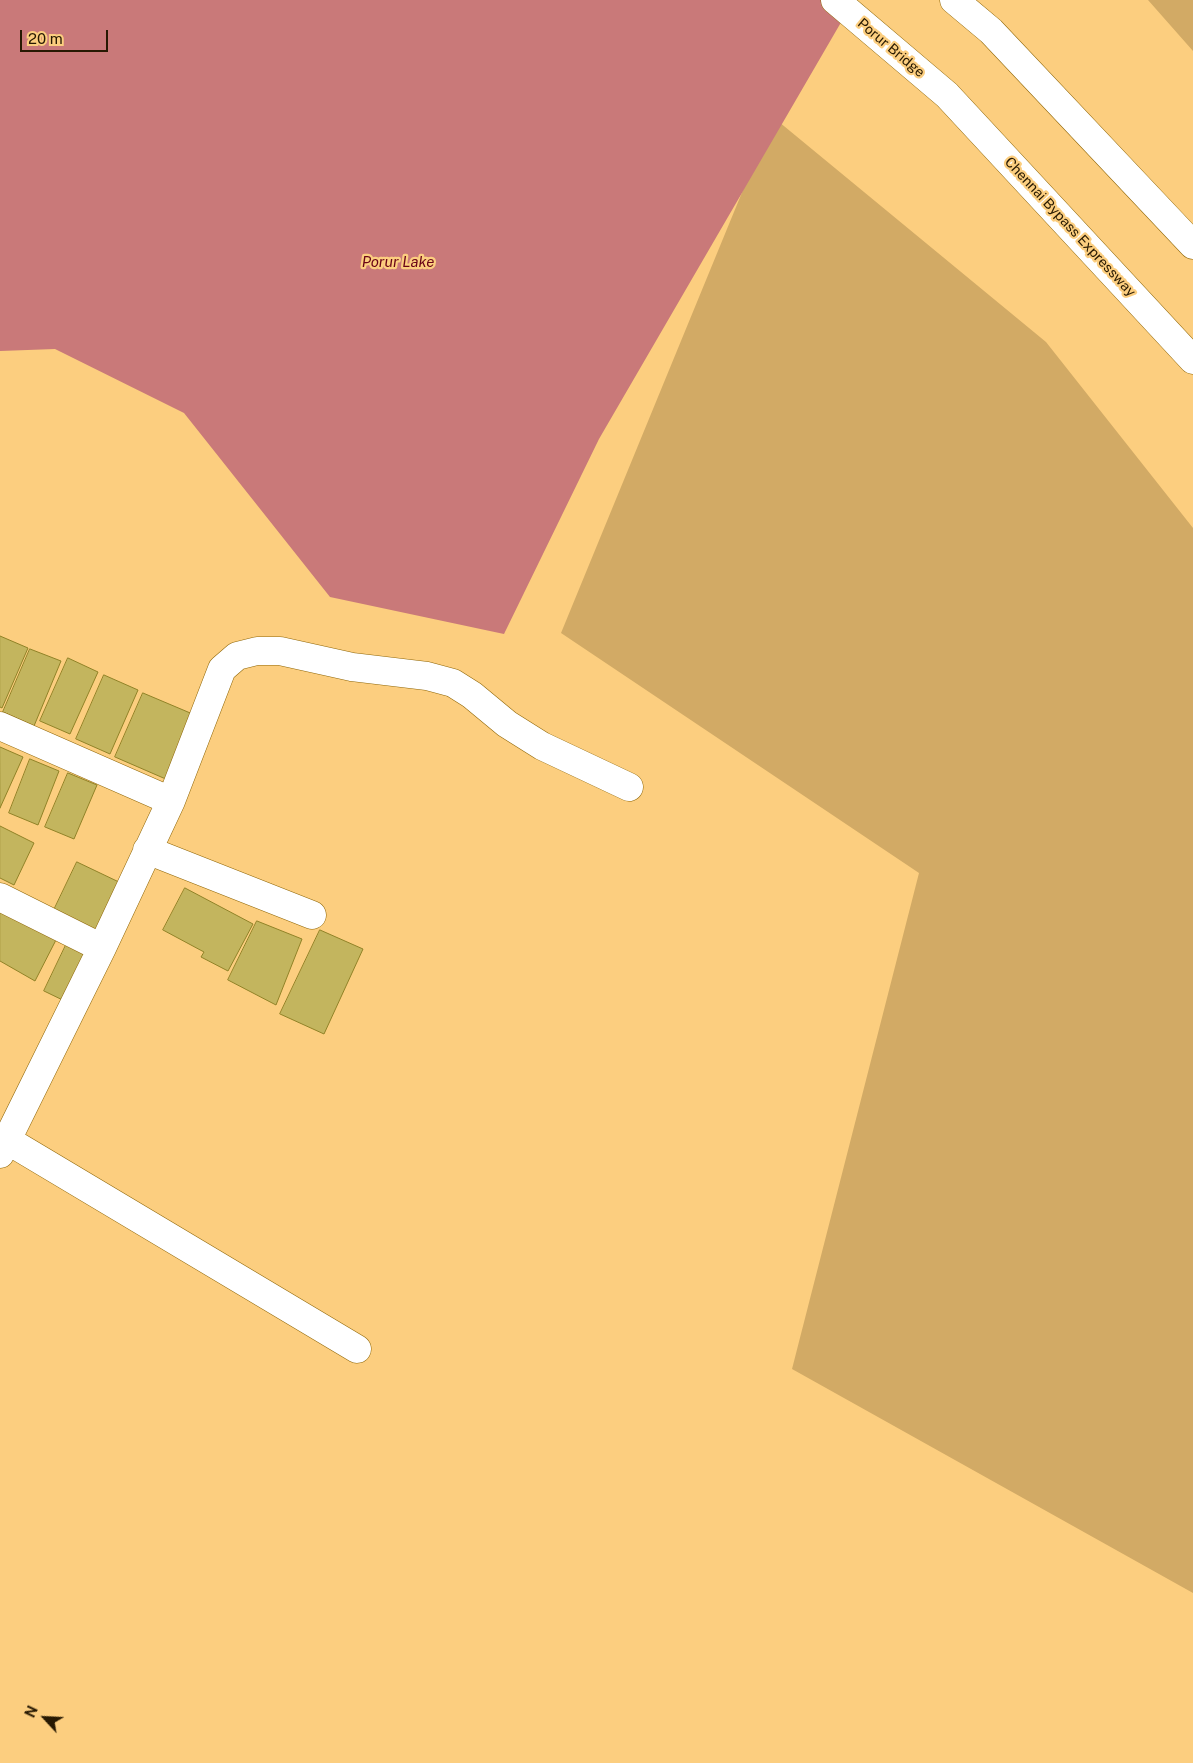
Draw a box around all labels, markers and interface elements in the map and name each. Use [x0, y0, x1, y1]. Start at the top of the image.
street label: Porur Bridge [854, 15, 928, 81]
scale bar [22, 20, 110, 52]
text: 20 m [28, 30, 63, 47]
street label: Chennai Bypass Expressway [1001, 154, 1139, 300]
water label: Porur Lake [362, 253, 434, 271]
north arrow [20, 1693, 70, 1743]
text: N [22, 1703, 41, 1720]

